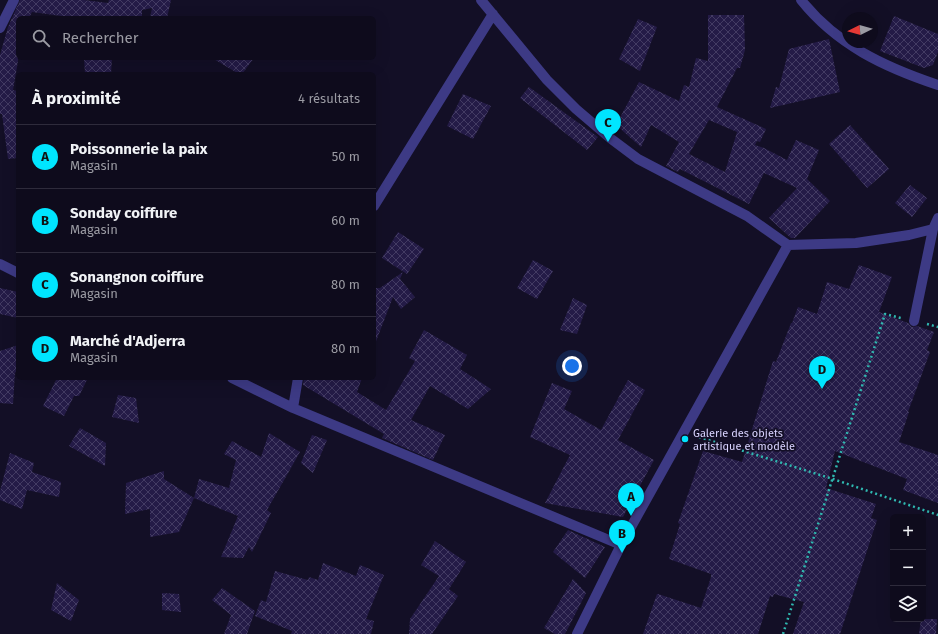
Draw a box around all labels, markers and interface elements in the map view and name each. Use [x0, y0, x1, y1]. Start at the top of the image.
north arrow [842, 12, 878, 48]
search box [16, 16, 376, 60]
icon: search [30, 27, 52, 49]
text: Rechercher [62, 29, 138, 47]
text: À proximité [32, 88, 121, 109]
text: 4 résultats [298, 91, 360, 106]
pin: C [595, 109, 621, 142]
text: Poissonnerie la paix [70, 140, 207, 158]
text: A [41, 149, 49, 164]
text: 50 m [332, 149, 360, 164]
text: Magasin [70, 158, 118, 173]
text: Sonday coiffure [70, 204, 177, 222]
text: B [41, 213, 49, 228]
text: 60 m [331, 213, 360, 228]
text: Magasin [70, 222, 118, 237]
text: Sonangnon coiffure [70, 268, 204, 286]
text: C [41, 277, 49, 292]
text: 80 m [331, 277, 360, 292]
text: Magasin [70, 286, 118, 301]
text: Marché d'Adjerra [70, 332, 185, 350]
text: D [41, 341, 49, 356]
text: 80 m [331, 341, 360, 356]
text: Magasin [70, 350, 118, 365]
your location [562, 356, 582, 376]
pin: D [809, 356, 835, 389]
place label: Galerie des objets artistique et modèle [693, 427, 795, 453]
marker: Galerie des objets artistique et modèle [680, 434, 690, 444]
pin: A [618, 483, 644, 516]
map controls [890, 514, 926, 622]
button: + [890, 514, 926, 550]
pin: B [609, 520, 635, 553]
button: − [890, 550, 926, 586]
button: layers [890, 586, 926, 622]

